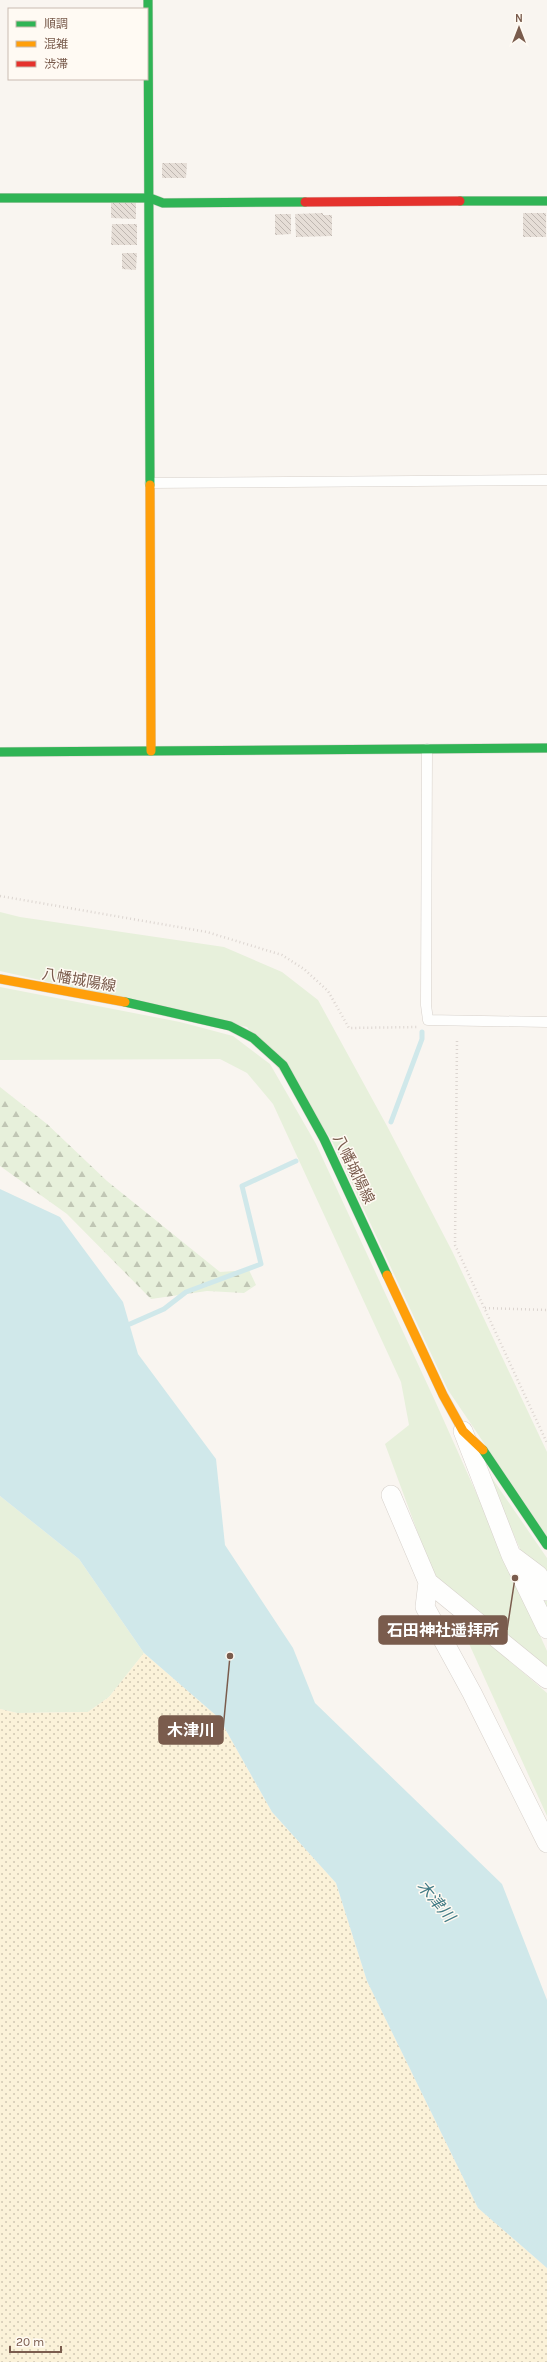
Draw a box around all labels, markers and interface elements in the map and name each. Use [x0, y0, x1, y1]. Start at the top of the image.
legend [8, 8, 148, 80]
north arrow [499, 8, 539, 48]
text: N [515, 12, 523, 25]
text: 順調 [44, 17, 68, 31]
text: 混雑 [44, 37, 68, 51]
text: 渋滞 [44, 57, 68, 71]
street label: 八幡城陽線 [40, 965, 118, 995]
street label: 八幡城陽線 [329, 1131, 379, 1207]
callout: 石田神社遥拝所 [379, 1616, 507, 1644]
text: 石田神社遥拝所 [387, 1621, 499, 1640]
callout: 木津川 [159, 1716, 223, 1744]
text: 木津川 [167, 1721, 215, 1740]
water label: 木津川 [413, 1877, 460, 1927]
scale bar [10, 2328, 61, 2354]
text: 20 m [16, 2335, 44, 2349]

